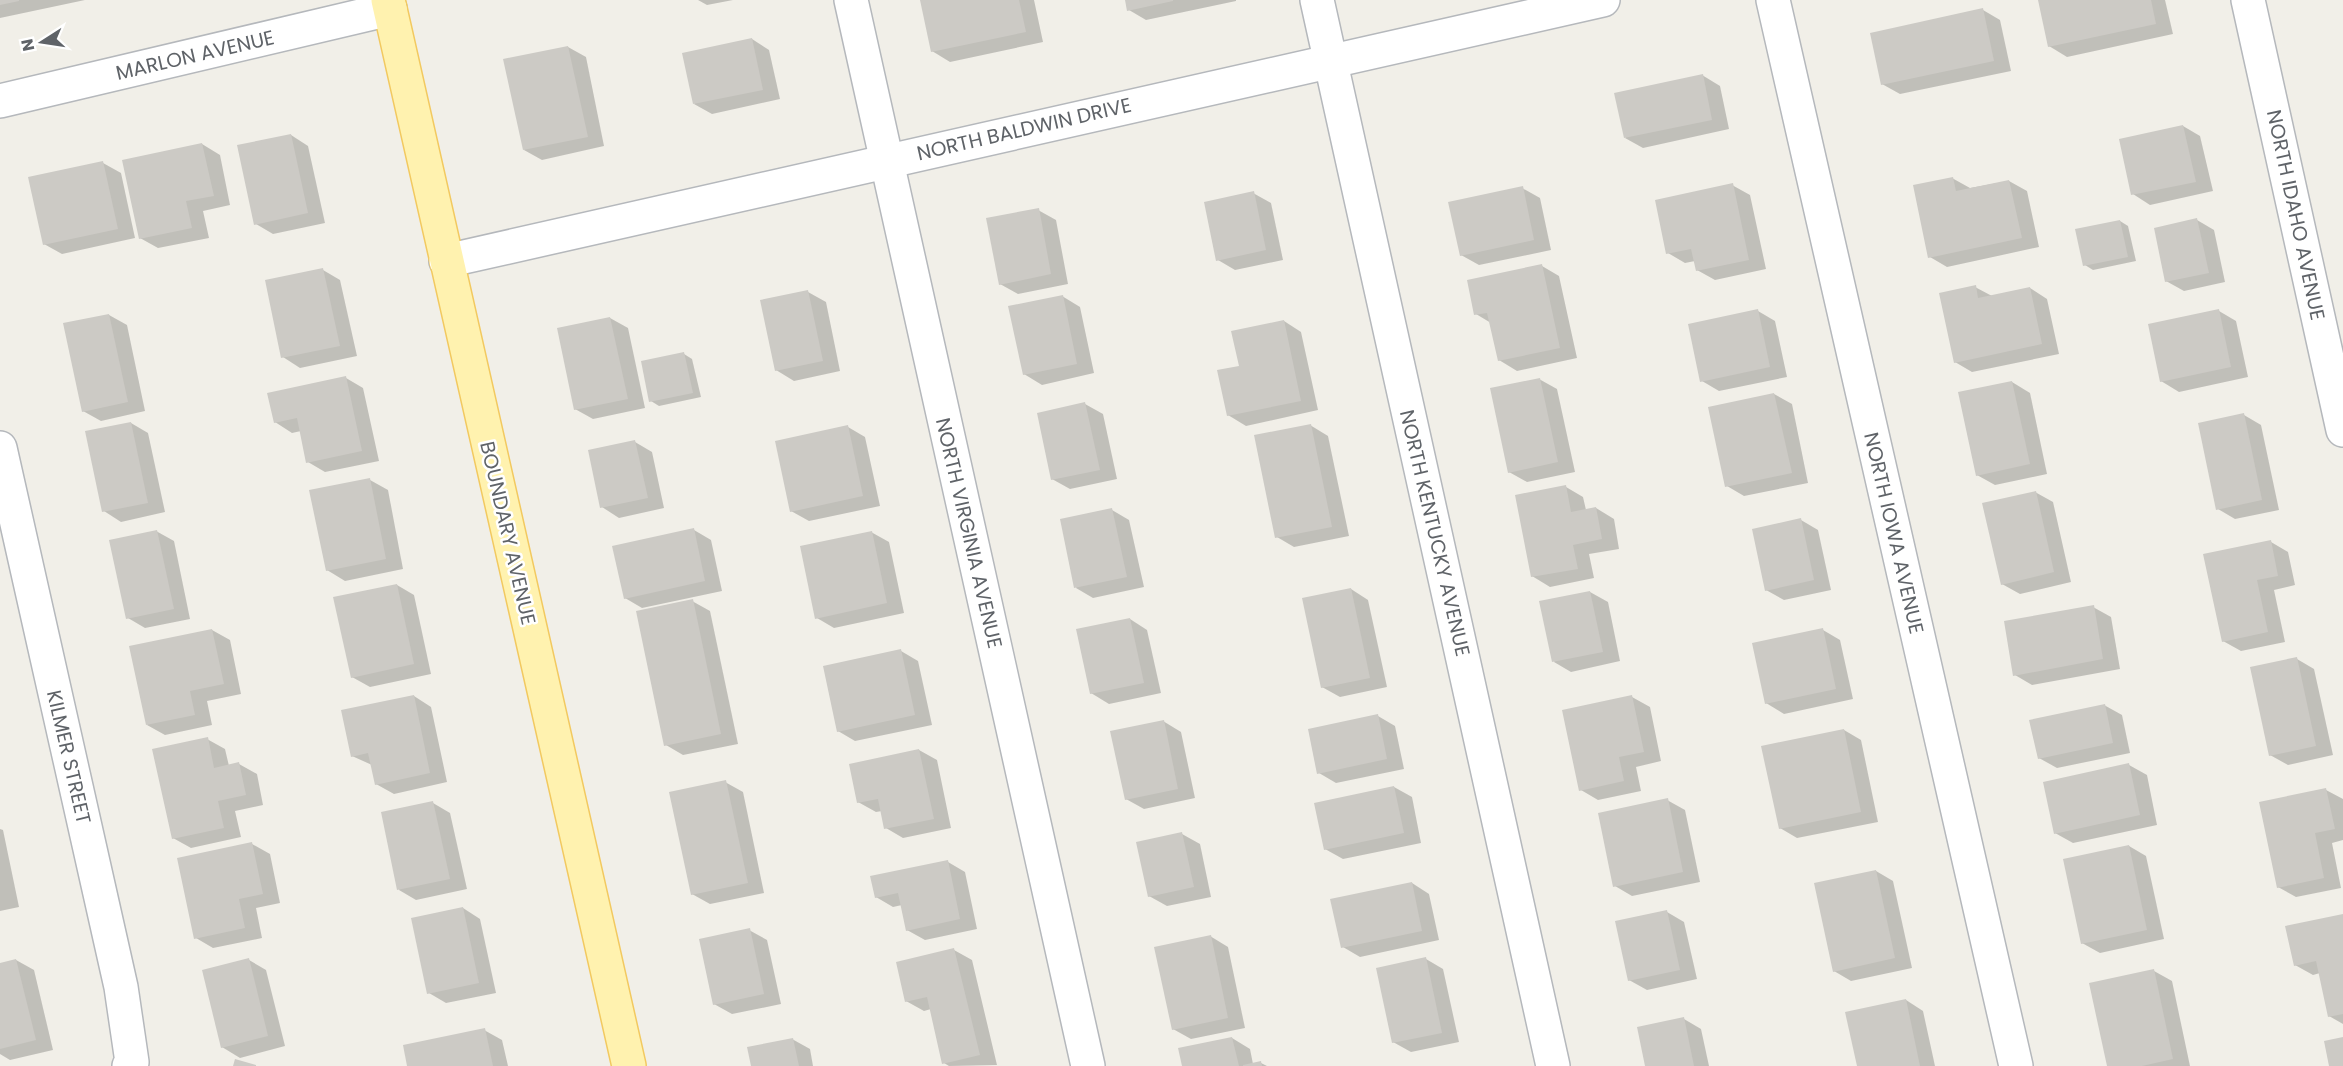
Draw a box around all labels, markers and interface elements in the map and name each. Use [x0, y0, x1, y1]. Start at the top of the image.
north arrow [12, 12, 72, 72]
street label: MARLON AVENUE [113, 23, 277, 87]
text: N [15, 37, 40, 53]
street label: NORTH BALDWIN DRIVE [914, 91, 1134, 167]
street label: NORTH IDAHO AVENUE [2260, 107, 2332, 323]
street label: NORTH KENTUCKY AVENUE [1393, 407, 1477, 659]
street label: NORTH VIRGINIA AVENUE [929, 415, 1009, 651]
street label: NORTH IOWA AVENUE [1857, 429, 1931, 637]
street label: BOUNDARY AVENUE [473, 439, 543, 627]
street label: KILMER STREET [40, 687, 98, 827]

